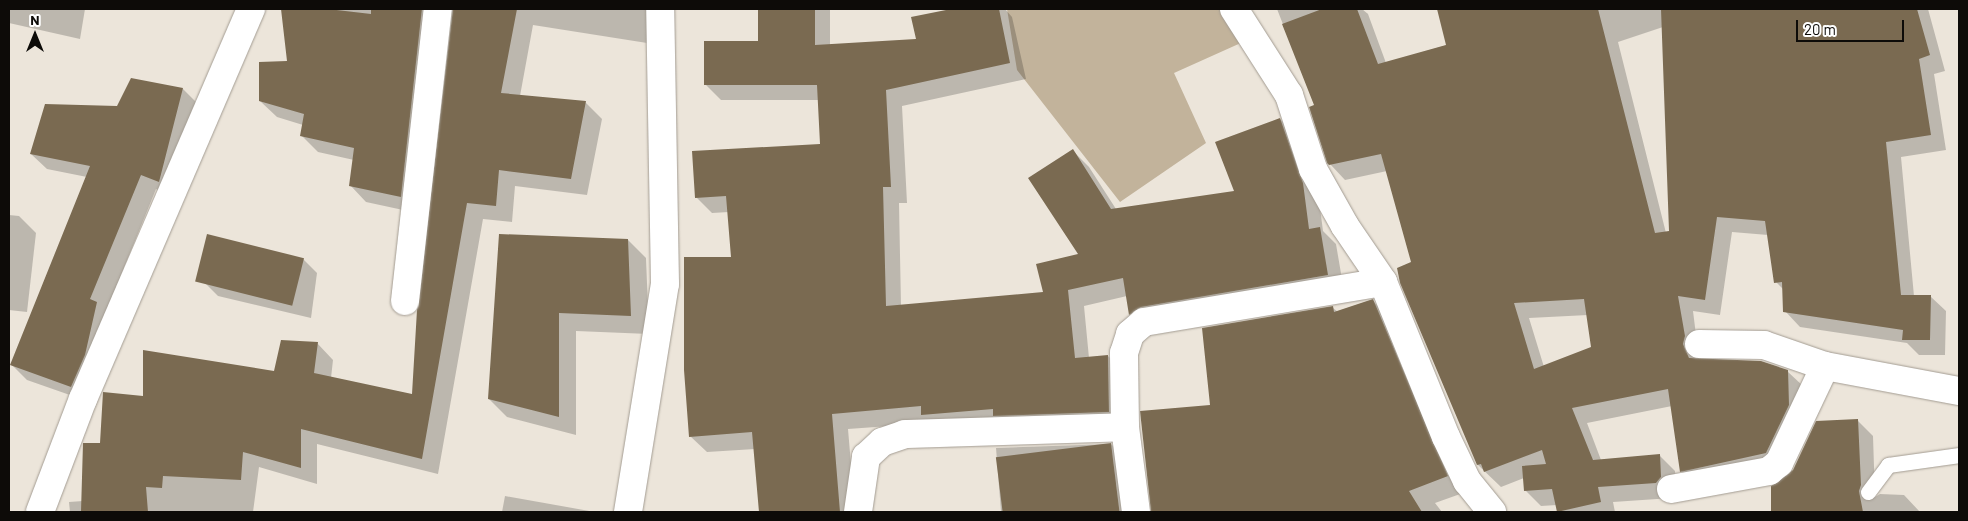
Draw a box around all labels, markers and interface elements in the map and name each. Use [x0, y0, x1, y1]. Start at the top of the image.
north arrow [10, 10, 60, 60]
scale bar [1798, 10, 1906, 42]
text: N [30, 11, 40, 28]
text: 20 m [1804, 20, 1836, 38]

